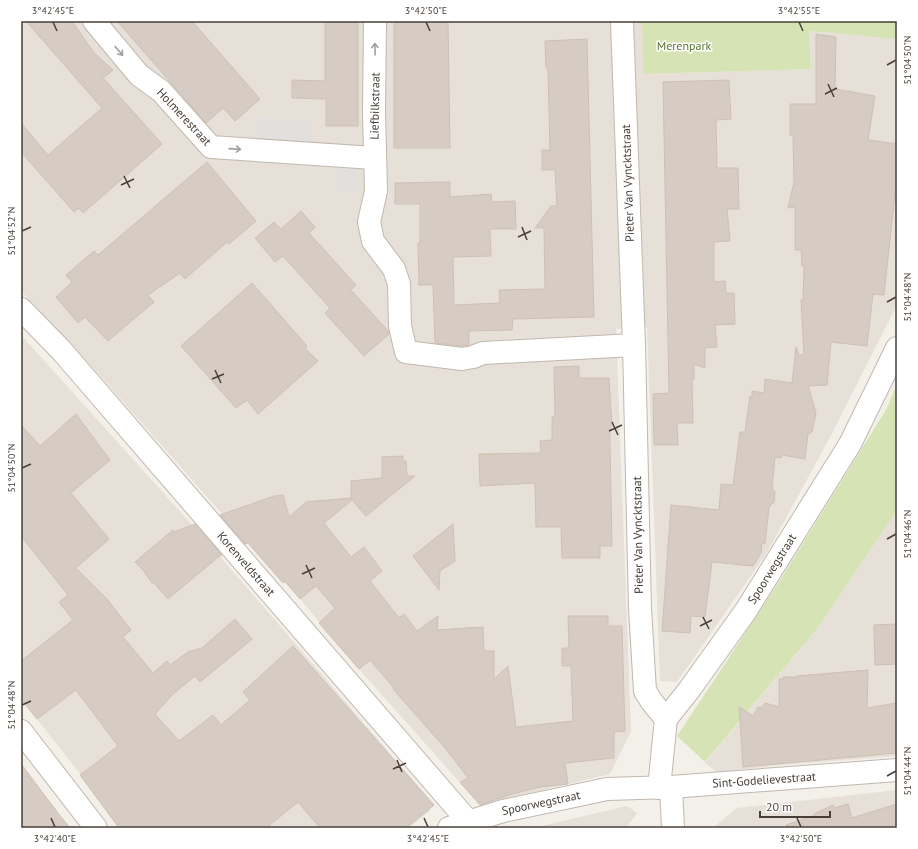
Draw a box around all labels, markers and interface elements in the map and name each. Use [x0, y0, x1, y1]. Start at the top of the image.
text: 3°42'45"E [32, 4, 74, 17]
text: 3°42'50"E [405, 4, 447, 17]
text: 3°42'55"E [778, 4, 820, 17]
text: 51°04'50"N [901, 35, 914, 85]
park label: Merenpark [657, 38, 712, 53]
one-way arrow [371, 43, 379, 56]
one-way arrow [115, 46, 124, 56]
street label: Liefbilkstraat [366, 72, 383, 140]
street label: Holmerestraat [154, 85, 215, 149]
street label: Pieter Van Vyncktstraat [618, 124, 637, 242]
one-way arrow [228, 145, 241, 152]
text: 51°04'52"N [5, 206, 18, 256]
text: 51°04'48"N [901, 272, 914, 322]
text: 51°04'50"N [5, 443, 18, 493]
street label: Pieter Van Vyncktstraat [629, 476, 646, 594]
text: 51°04'46"N [901, 509, 914, 559]
street label: Korenveldstraat [214, 528, 279, 599]
street label: Spoorwegstraat [744, 531, 799, 607]
text: 51°04'48"N [5, 680, 18, 730]
text: 51°04'44"N [901, 746, 914, 796]
street label: Sint-Godelievestraat [712, 768, 816, 791]
street label: Spoorwegstraat [500, 787, 582, 818]
scale bar [760, 793, 830, 819]
text: 20 m [766, 799, 792, 814]
text: 3°42'40"E [34, 832, 76, 845]
text: 3°42'45"E [407, 832, 449, 845]
text: 3°42'50"E [780, 832, 822, 845]

